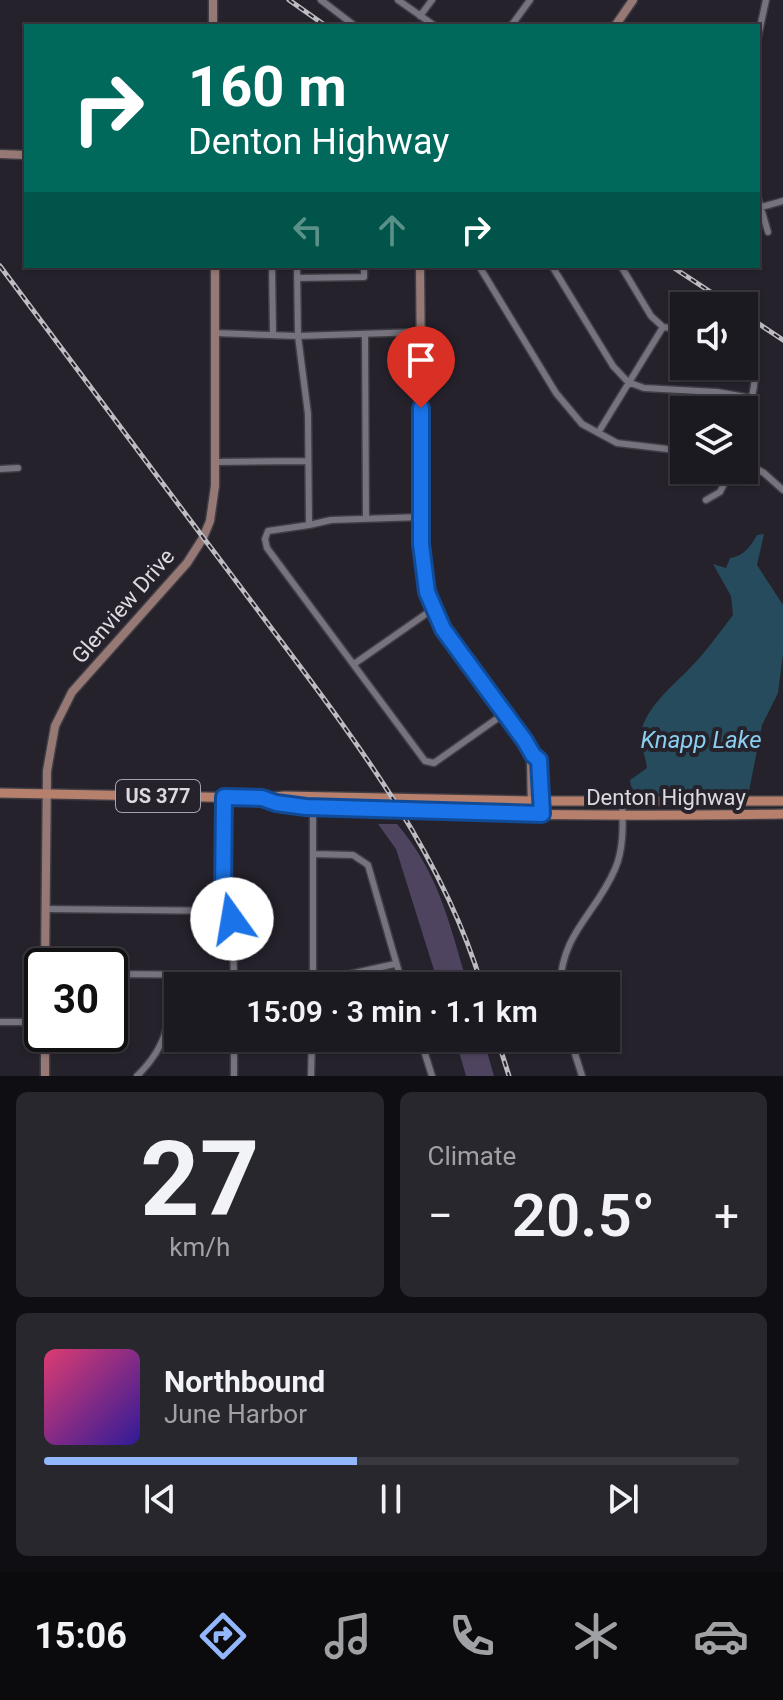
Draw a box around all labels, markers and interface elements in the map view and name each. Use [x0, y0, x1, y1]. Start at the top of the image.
text: 160 m [188, 54, 347, 120]
icon: right [56, 56, 160, 160]
text: Denton Highway [188, 121, 449, 163]
icon: left [286, 208, 330, 252]
icon: ahead [370, 208, 414, 252]
icon: right [454, 208, 498, 252]
map controls [670, 292, 758, 484]
button: sound [670, 292, 758, 380]
pin [387, 326, 455, 408]
icon: arrive [399, 338, 443, 382]
button: layers [670, 396, 758, 484]
street label: Glenview Drive [67, 544, 179, 668]
water label: Knapp Lake [640, 726, 762, 754]
road number: US 377 [116, 780, 200, 812]
street label: Denton Highway [586, 785, 746, 810]
position arrow [190, 877, 274, 961]
speed limit sign: 30 [24, 948, 128, 1052]
text: 15:09 · 3 min · 1.1 km [246, 994, 538, 1029]
text: 27 [140, 1119, 259, 1240]
text: Climate [428, 1141, 516, 1171]
text: 20.5° [512, 1180, 655, 1251]
text: − [428, 1190, 453, 1242]
text: + [714, 1190, 739, 1242]
text: km/h [169, 1232, 230, 1262]
text: Northbound [164, 1364, 325, 1399]
text: June Harbor [164, 1399, 307, 1429]
icon: previous [138, 1477, 182, 1521]
icon: pause [369, 1477, 413, 1521]
icon: next [601, 1477, 645, 1521]
icon: directions [195, 1608, 251, 1664]
icon: music [320, 1608, 376, 1664]
icon: phone [444, 1608, 500, 1664]
icon: climate [568, 1608, 624, 1664]
icon: car [693, 1608, 749, 1664]
text: 15:06 [34, 1615, 127, 1657]

